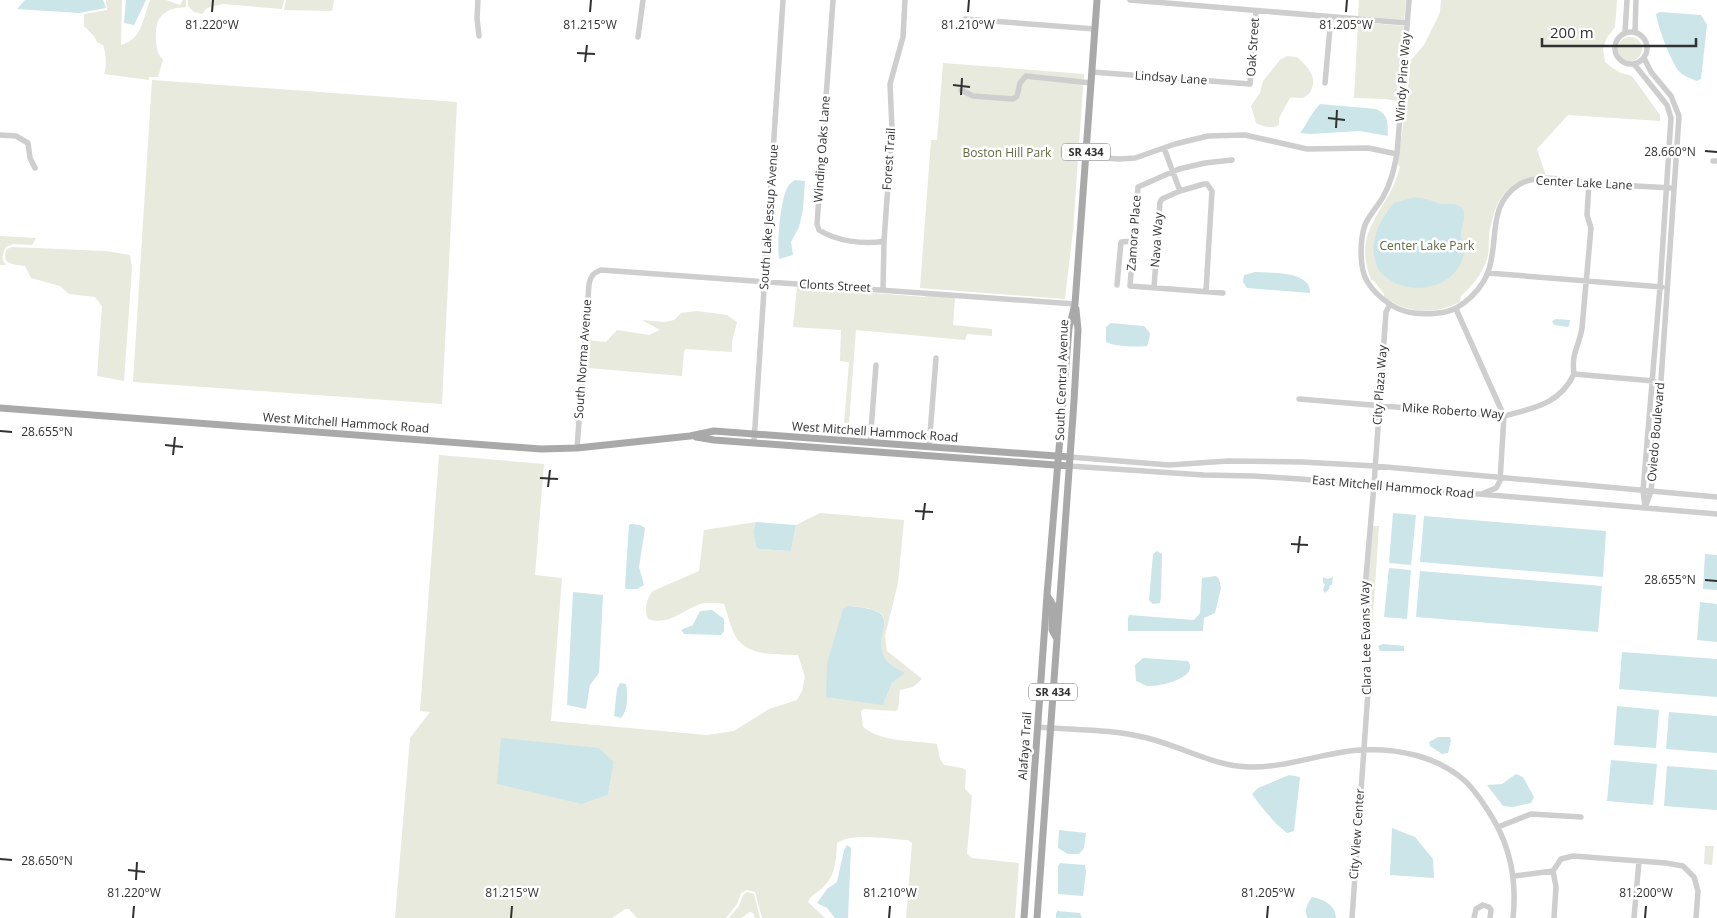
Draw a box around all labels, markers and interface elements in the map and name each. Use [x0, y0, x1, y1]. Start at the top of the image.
scale bar [1542, 15, 1696, 47]
text: 81.220°W [185, 16, 239, 33]
text: 81.215°W [563, 16, 617, 33]
text: 81.210°W [941, 16, 995, 33]
text: 81.205°W [1319, 16, 1373, 33]
street label: Oak Street [1242, 17, 1263, 77]
text: 200 m [1550, 22, 1594, 42]
street label: Windy Pine Way [1391, 31, 1414, 122]
street label: Lindsay Lane [1134, 66, 1208, 89]
street label: Winding Oaks Lane [809, 95, 834, 203]
street label: Forest Trail [878, 127, 899, 191]
street label: South Lake Jessup Avenue [755, 143, 782, 290]
text: 28.660°N [1644, 143, 1696, 160]
park label: Boston Hill Park [963, 144, 1052, 161]
road number: SR 434 [1062, 144, 1110, 160]
street label: Center Lake Lane [1535, 171, 1633, 194]
street label: Zamora Place [1122, 194, 1145, 271]
street label: Nava Way [1146, 211, 1167, 268]
park label: Center Lake Park [1380, 237, 1475, 254]
street label: Clonts Street [799, 275, 871, 296]
street label: South Norma Avenue [570, 298, 595, 419]
street label: South Central Avenue [1051, 319, 1072, 441]
street label: City Plaza Way [1368, 343, 1391, 426]
street label: Oviedo Boulevard [1643, 382, 1668, 482]
street label: Mike Roberto Way [1402, 398, 1505, 423]
street label: West Mitchell Hammock Road [262, 408, 430, 437]
street label: West Mitchell Hammock Road [791, 417, 959, 446]
text: 28.655°N [21, 423, 73, 440]
street label: East Mitchell Hammock Road [1311, 471, 1475, 502]
text: 28.655°N [1644, 571, 1696, 588]
street label: Clara Lee Evans Way [1356, 580, 1375, 695]
road number: SR 434 [1029, 684, 1077, 700]
street label: Alafaya Trail [1014, 711, 1035, 780]
street label: City View Center [1345, 788, 1368, 880]
text: 28.650°N [21, 852, 73, 869]
text: 81.220°W [107, 884, 161, 901]
text: 81.215°W [485, 884, 539, 901]
text: 81.210°W [863, 884, 917, 901]
text: 81.205°W [1241, 884, 1295, 901]
text: 81.200°W [1619, 884, 1673, 901]

